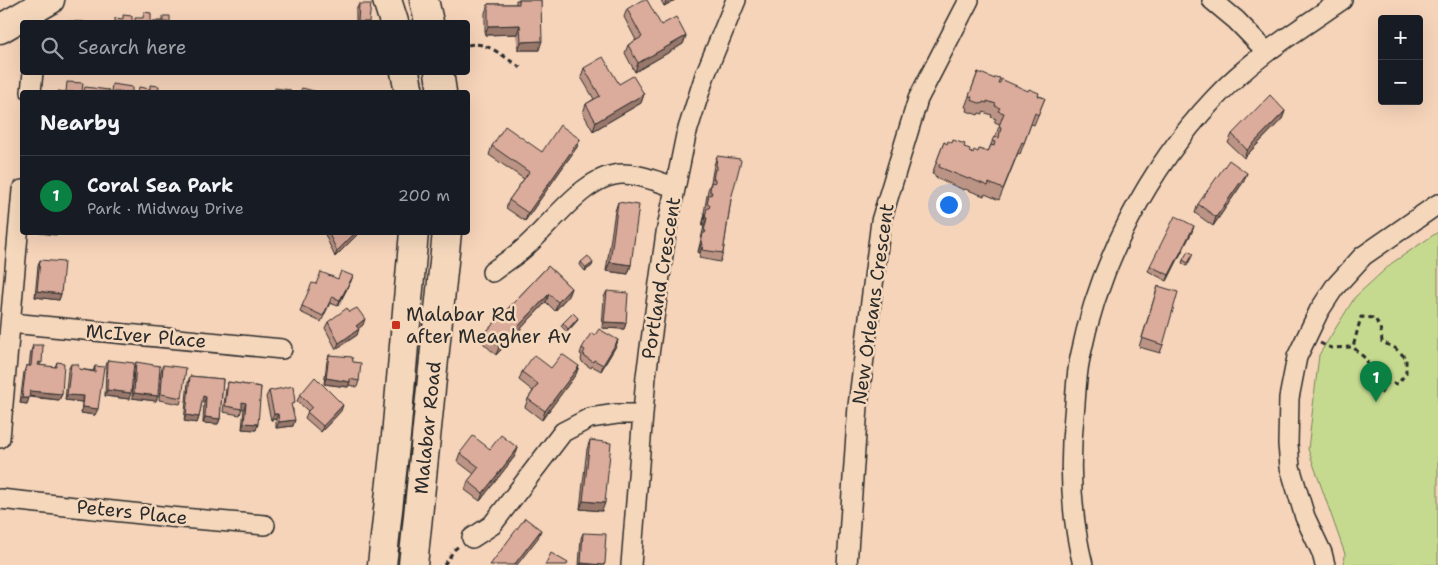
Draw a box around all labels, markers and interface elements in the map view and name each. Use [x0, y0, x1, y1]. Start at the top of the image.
map controls [1378, 15, 1423, 105]
button: + [1378, 15, 1423, 60]
search box [20, 20, 470, 75]
icon: search [38, 34, 66, 62]
text: Search here [78, 35, 187, 60]
button: − [1378, 60, 1423, 105]
text: Nearby [40, 109, 120, 137]
text: Coral Sea Park [87, 173, 233, 198]
text: 1 [52, 185, 60, 206]
text: 200 m [398, 185, 450, 206]
your location [936, 192, 962, 218]
street label: Portland Crescent [636, 195, 686, 361]
text: Park · Midway Drive [87, 198, 244, 219]
street label: New Orleans Crescent [846, 202, 900, 406]
place label: Malabar Rd after Meagher Av [406, 302, 571, 349]
street label: McIver Place [85, 318, 207, 354]
marker: Malabar Rd after Meagher Av [390, 319, 402, 331]
street label: Malabar Road [408, 360, 446, 495]
pin: 1 [1360, 361, 1392, 402]
street label: Peters Place [75, 494, 189, 530]

